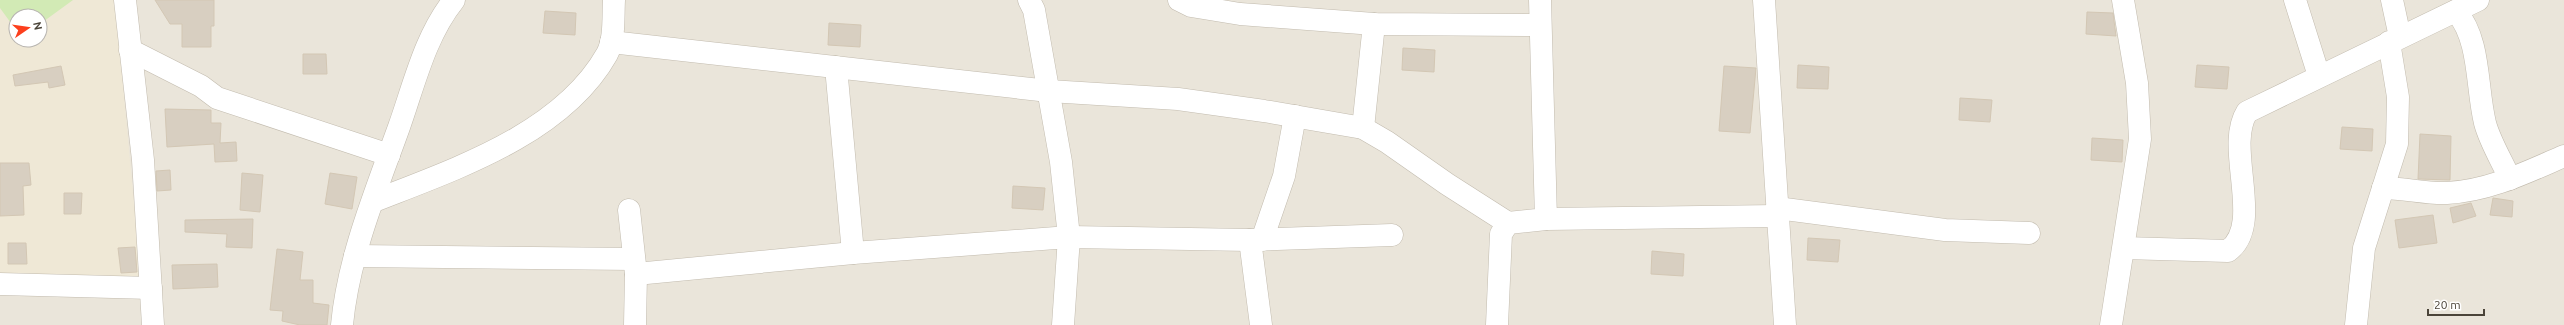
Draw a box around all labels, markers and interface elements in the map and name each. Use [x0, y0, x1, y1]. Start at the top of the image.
north arrow [8, 8, 48, 48]
text: N [31, 20, 45, 31]
scale bar [2428, 291, 2484, 317]
text: 20 m [2434, 298, 2461, 311]

